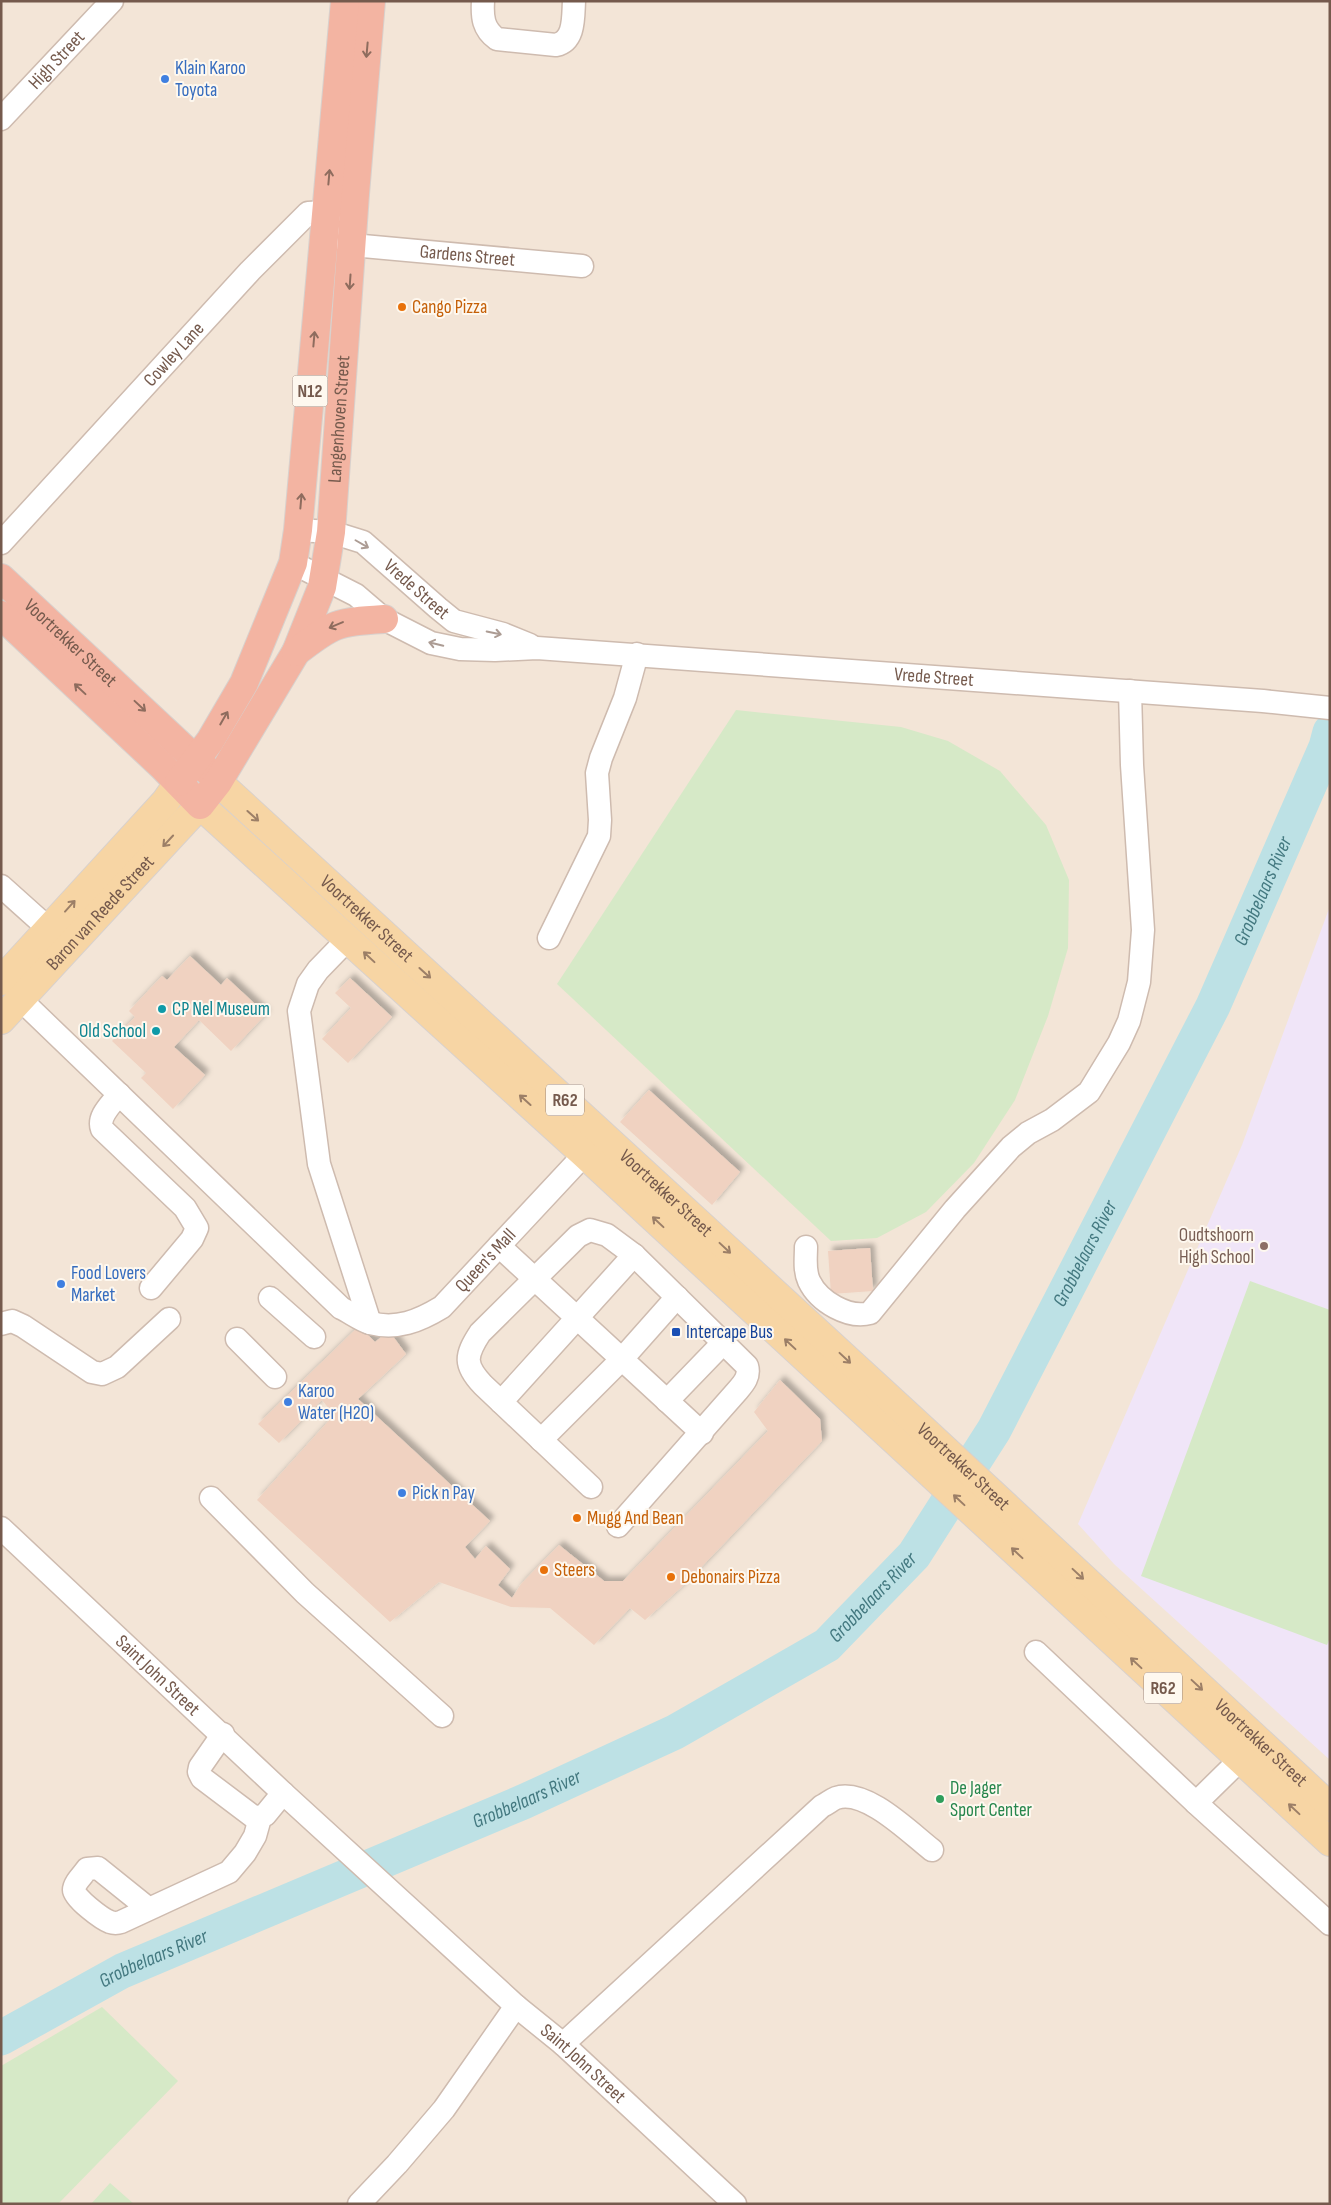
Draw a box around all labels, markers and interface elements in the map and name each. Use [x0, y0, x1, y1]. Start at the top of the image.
street label: High Street [23, 26, 90, 94]
one-way arrow [362, 42, 372, 58]
place label: Klain Karoo Toyota [175, 57, 246, 102]
marker: Klain Karoo Toyota [159, 73, 171, 85]
one-way arrow [324, 170, 333, 186]
street label: Gardens Street [419, 240, 516, 271]
one-way arrow [345, 273, 354, 289]
place label: Cango Pizza [412, 296, 487, 319]
marker: Cango Pizza [396, 301, 408, 313]
street label: Cowley Lane [139, 317, 209, 391]
one-way arrow [310, 332, 319, 348]
street label: Langenhoven Street [323, 354, 355, 484]
road number: N12 [292, 376, 328, 406]
one-way arrow [296, 494, 305, 510]
one-way arrow [354, 539, 369, 549]
street label: Vrede Street [379, 554, 454, 624]
street label: Voortrekker Street [19, 594, 122, 692]
one-way arrow [329, 621, 344, 631]
one-way arrow [486, 628, 502, 638]
one-way arrow [429, 638, 445, 648]
street label: Vrede Street [893, 663, 975, 691]
one-way arrow [73, 683, 86, 695]
one-way arrow [134, 700, 146, 712]
one-way arrow [219, 711, 229, 726]
one-way arrow [247, 810, 260, 822]
water label: Grobbelaars River [1229, 832, 1298, 949]
one-way arrow [162, 834, 174, 847]
street label: Baron van Reede Street [41, 851, 159, 975]
street label: Voortrekker Street [315, 870, 418, 967]
one-way arrow [64, 900, 75, 913]
one-way arrow [363, 952, 376, 963]
one-way arrow [418, 967, 431, 979]
place label: CP Nel Museum [172, 998, 270, 1021]
marker: CP Nel Museum [156, 1003, 168, 1015]
place label: Old School [79, 1020, 146, 1043]
marker: Old School [150, 1025, 162, 1037]
road number: R62 [546, 1084, 584, 1116]
one-way arrow [519, 1094, 532, 1106]
street label: Voortrekker Street [615, 1145, 718, 1242]
water label: Grobbelaars River [1048, 1195, 1123, 1311]
one-way arrow [652, 1216, 664, 1228]
street label: Queen's Mall [450, 1224, 521, 1297]
place label: Oudtshoorn High School [1179, 1224, 1254, 1269]
marker: Oudtshoorn High School [1258, 1240, 1270, 1252]
one-way arrow [719, 1242, 732, 1254]
place label: Food Lovers Market [71, 1262, 146, 1307]
marker: Food Lovers Market [55, 1278, 67, 1290]
place label: Intercape Bus [686, 1321, 773, 1344]
marker: Intercape Bus [670, 1326, 682, 1338]
one-way arrow [784, 1338, 797, 1350]
one-way arrow [839, 1352, 852, 1364]
place label: Karoo Water (H2O) [298, 1380, 374, 1425]
marker: Karoo Water (H2O) [282, 1396, 294, 1408]
street label: Voortrekker Street [912, 1418, 1015, 1515]
place label: Pick n Pay [412, 1482, 476, 1505]
marker: Pick n Pay [396, 1487, 408, 1499]
one-way arrow [953, 1494, 966, 1506]
place label: Mugg And Bean [587, 1507, 684, 1530]
marker: Mugg And Bean [571, 1512, 583, 1524]
water label: Grobbelaars River [824, 1546, 923, 1648]
one-way arrow [1010, 1547, 1023, 1559]
place label: Steers [554, 1559, 595, 1582]
marker: Steers [538, 1564, 550, 1576]
place label: Debonairs Pizza [681, 1566, 780, 1589]
one-way arrow [1072, 1568, 1085, 1580]
marker: Debonairs Pizza [665, 1571, 677, 1583]
street label: Saint John Street [111, 1630, 205, 1721]
one-way arrow [1130, 1657, 1142, 1669]
road number: R62 [1144, 1672, 1182, 1704]
one-way arrow [1191, 1679, 1204, 1691]
street label: Voortrekker Street [1210, 1694, 1312, 1792]
water label: Grobbelaars River [469, 1764, 586, 1834]
place label: De Jager Sport Center [950, 1777, 1033, 1822]
marker: De Jager Sport Center [934, 1793, 946, 1805]
one-way arrow [1288, 1803, 1300, 1815]
water label: Grobbelaars River [95, 1924, 213, 1993]
street label: Saint John Street [536, 2019, 631, 2108]

